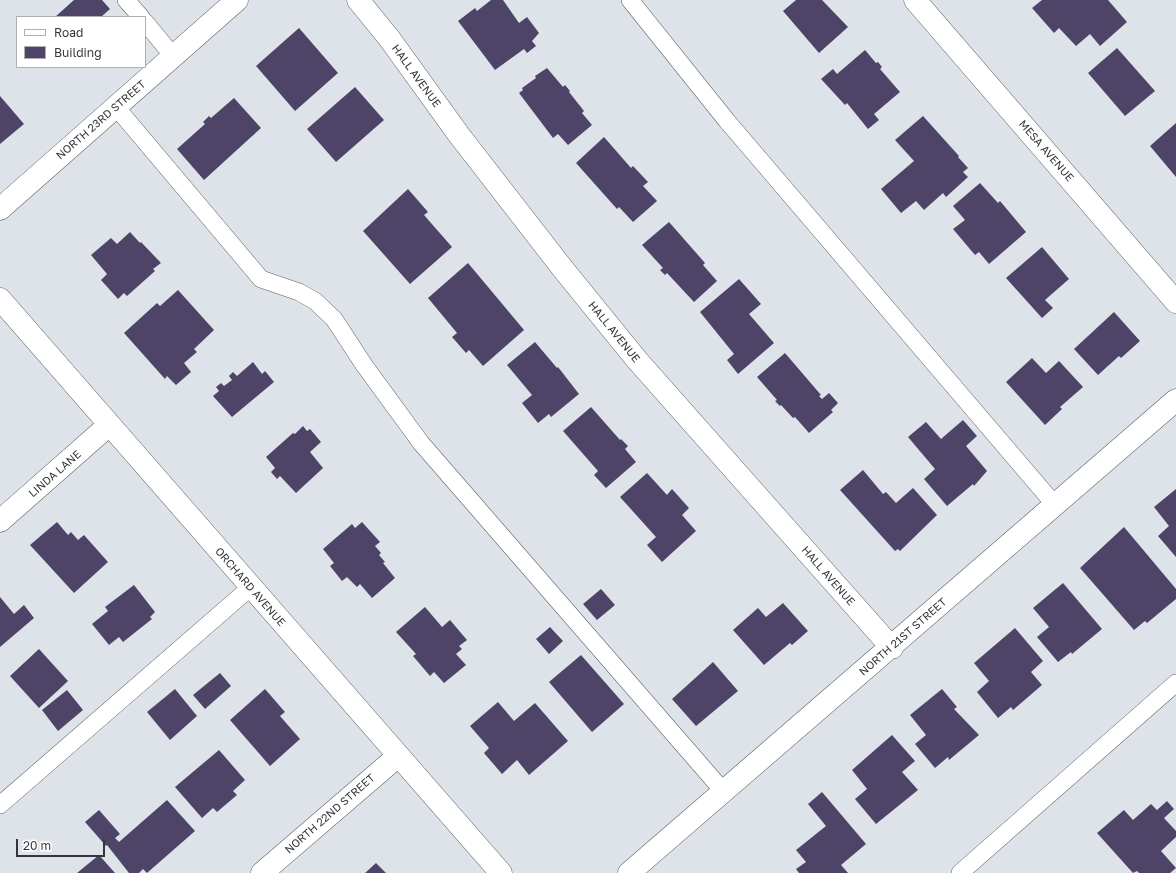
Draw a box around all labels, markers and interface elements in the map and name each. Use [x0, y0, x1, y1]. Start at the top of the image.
legend [16, 16, 146, 68]
text: Road [54, 25, 83, 40]
street label: HALL AVENUE [389, 42, 443, 110]
text: Building [54, 45, 102, 60]
street label: NORTH 23RD STREET [54, 78, 148, 162]
street label: MESA AVENUE [1016, 118, 1076, 184]
street label: HALL AVENUE [585, 299, 643, 365]
street label: LINDA LANE [26, 448, 84, 500]
street label: HALL AVENUE [799, 544, 857, 608]
street label: ORCHARD AVENUE [212, 545, 288, 629]
street label: NORTH 21ST STREET [857, 595, 949, 679]
street label: NORTH 22ND STREET [282, 771, 378, 857]
scale bar [18, 831, 107, 857]
text: 20 m [23, 838, 51, 853]

